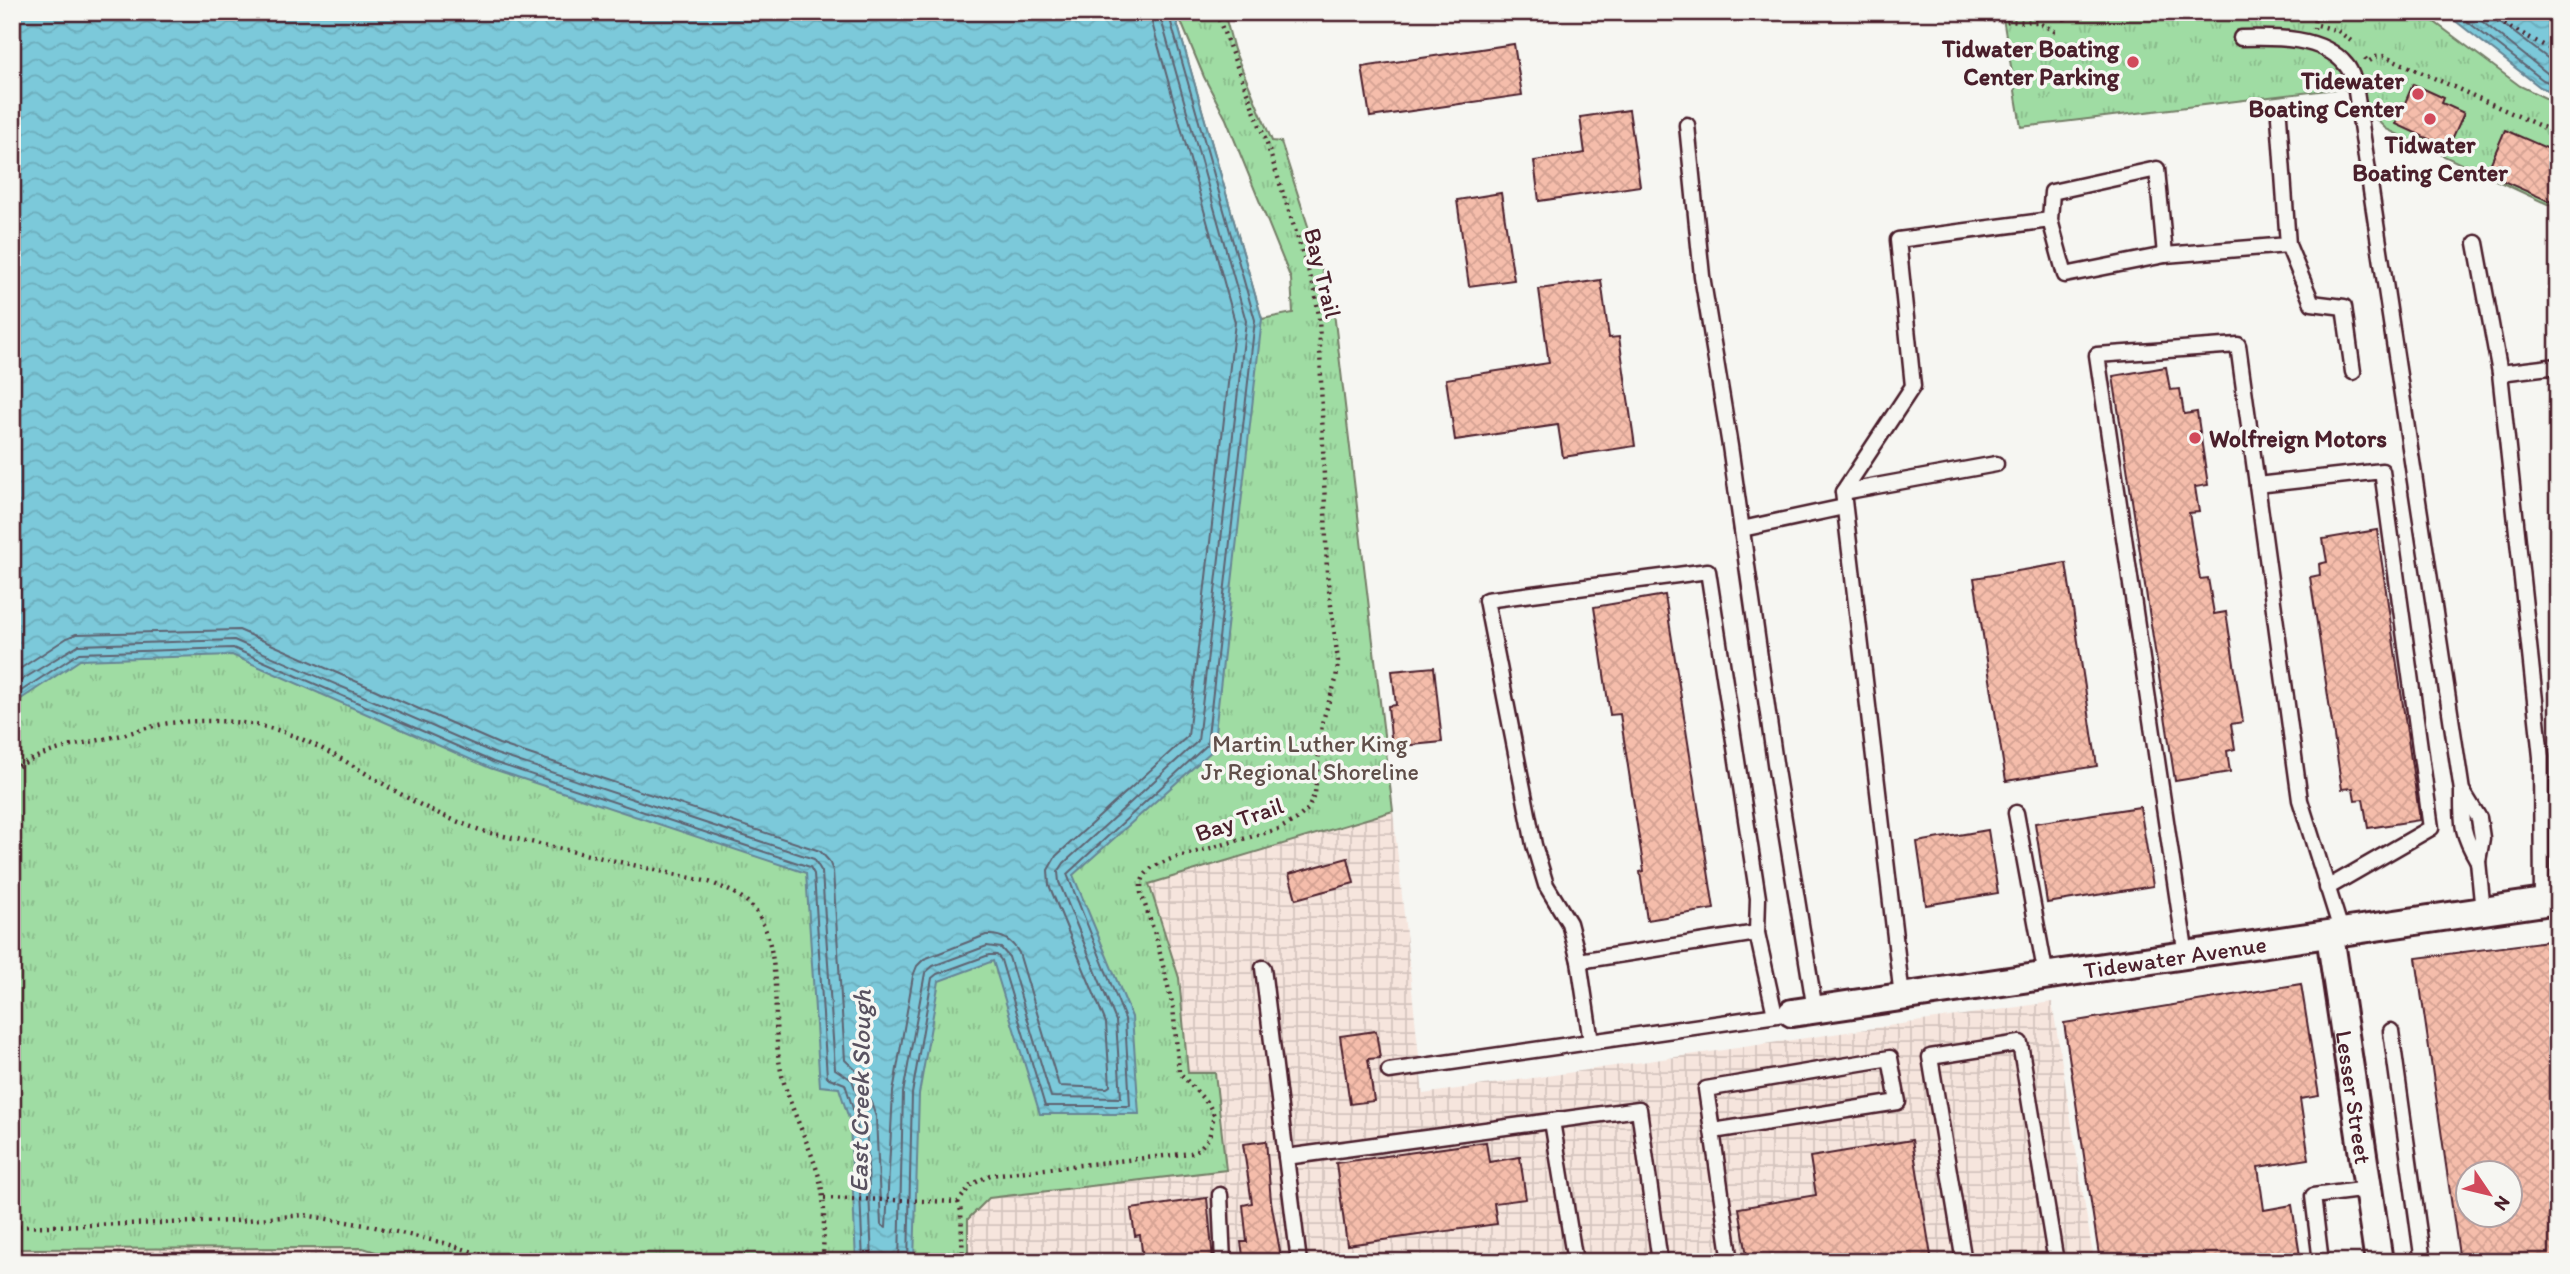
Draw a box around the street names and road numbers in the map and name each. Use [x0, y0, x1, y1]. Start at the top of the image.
street label: Bay Trail [1298, 225, 1348, 321]
street label: Bay Trail [1191, 790, 1287, 848]
street label: Tidewater Avenue [2081, 929, 2268, 984]
street label: Lesser Street [2330, 1028, 2379, 1166]

